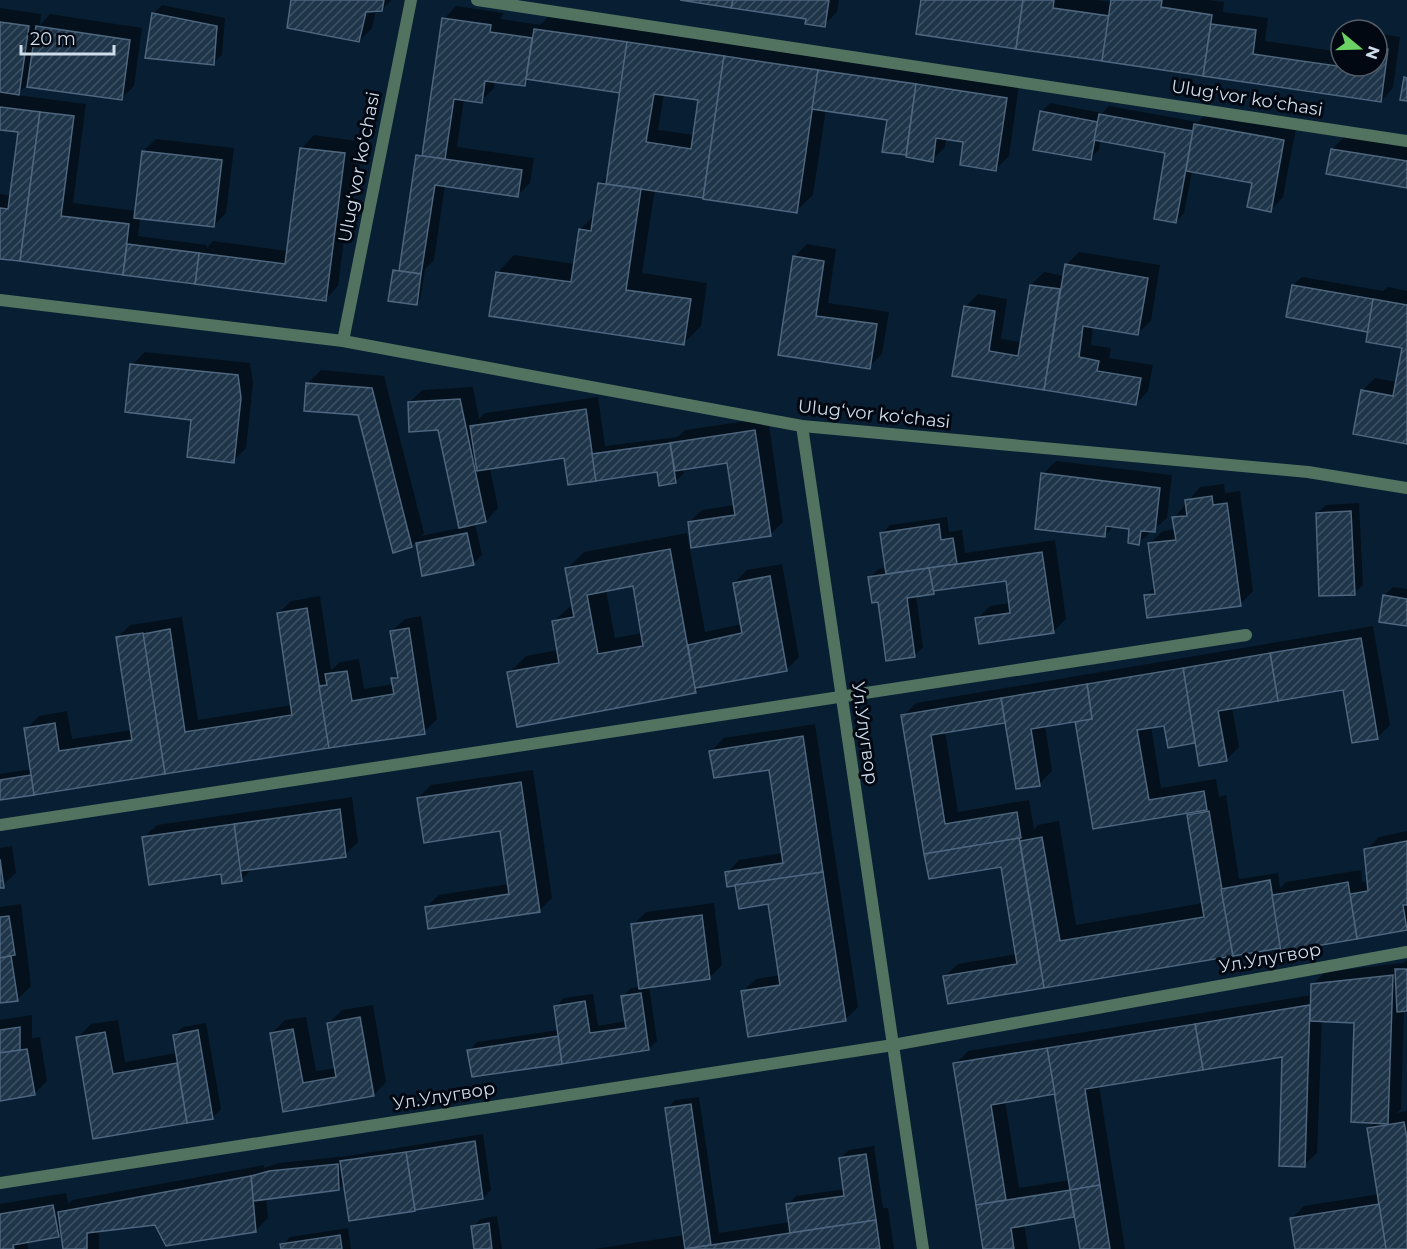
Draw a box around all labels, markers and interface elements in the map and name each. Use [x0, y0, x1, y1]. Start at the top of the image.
scale bar [21, 18, 114, 56]
north arrow [1329, 18, 1389, 78]
text: 20 m [30, 28, 76, 50]
text: N [1362, 44, 1384, 62]
street label: Ulugʻvor koʻchasi [1170, 75, 1324, 121]
street label: Ulugʻvor koʻchasi [334, 90, 384, 244]
street label: Ulugʻvor koʻchasi [797, 395, 951, 433]
street label: Ул.Улугвор [847, 680, 883, 786]
street label: Ул.Улугвор [1217, 938, 1323, 978]
street label: Ул.Улугвор [391, 1077, 497, 1115]

